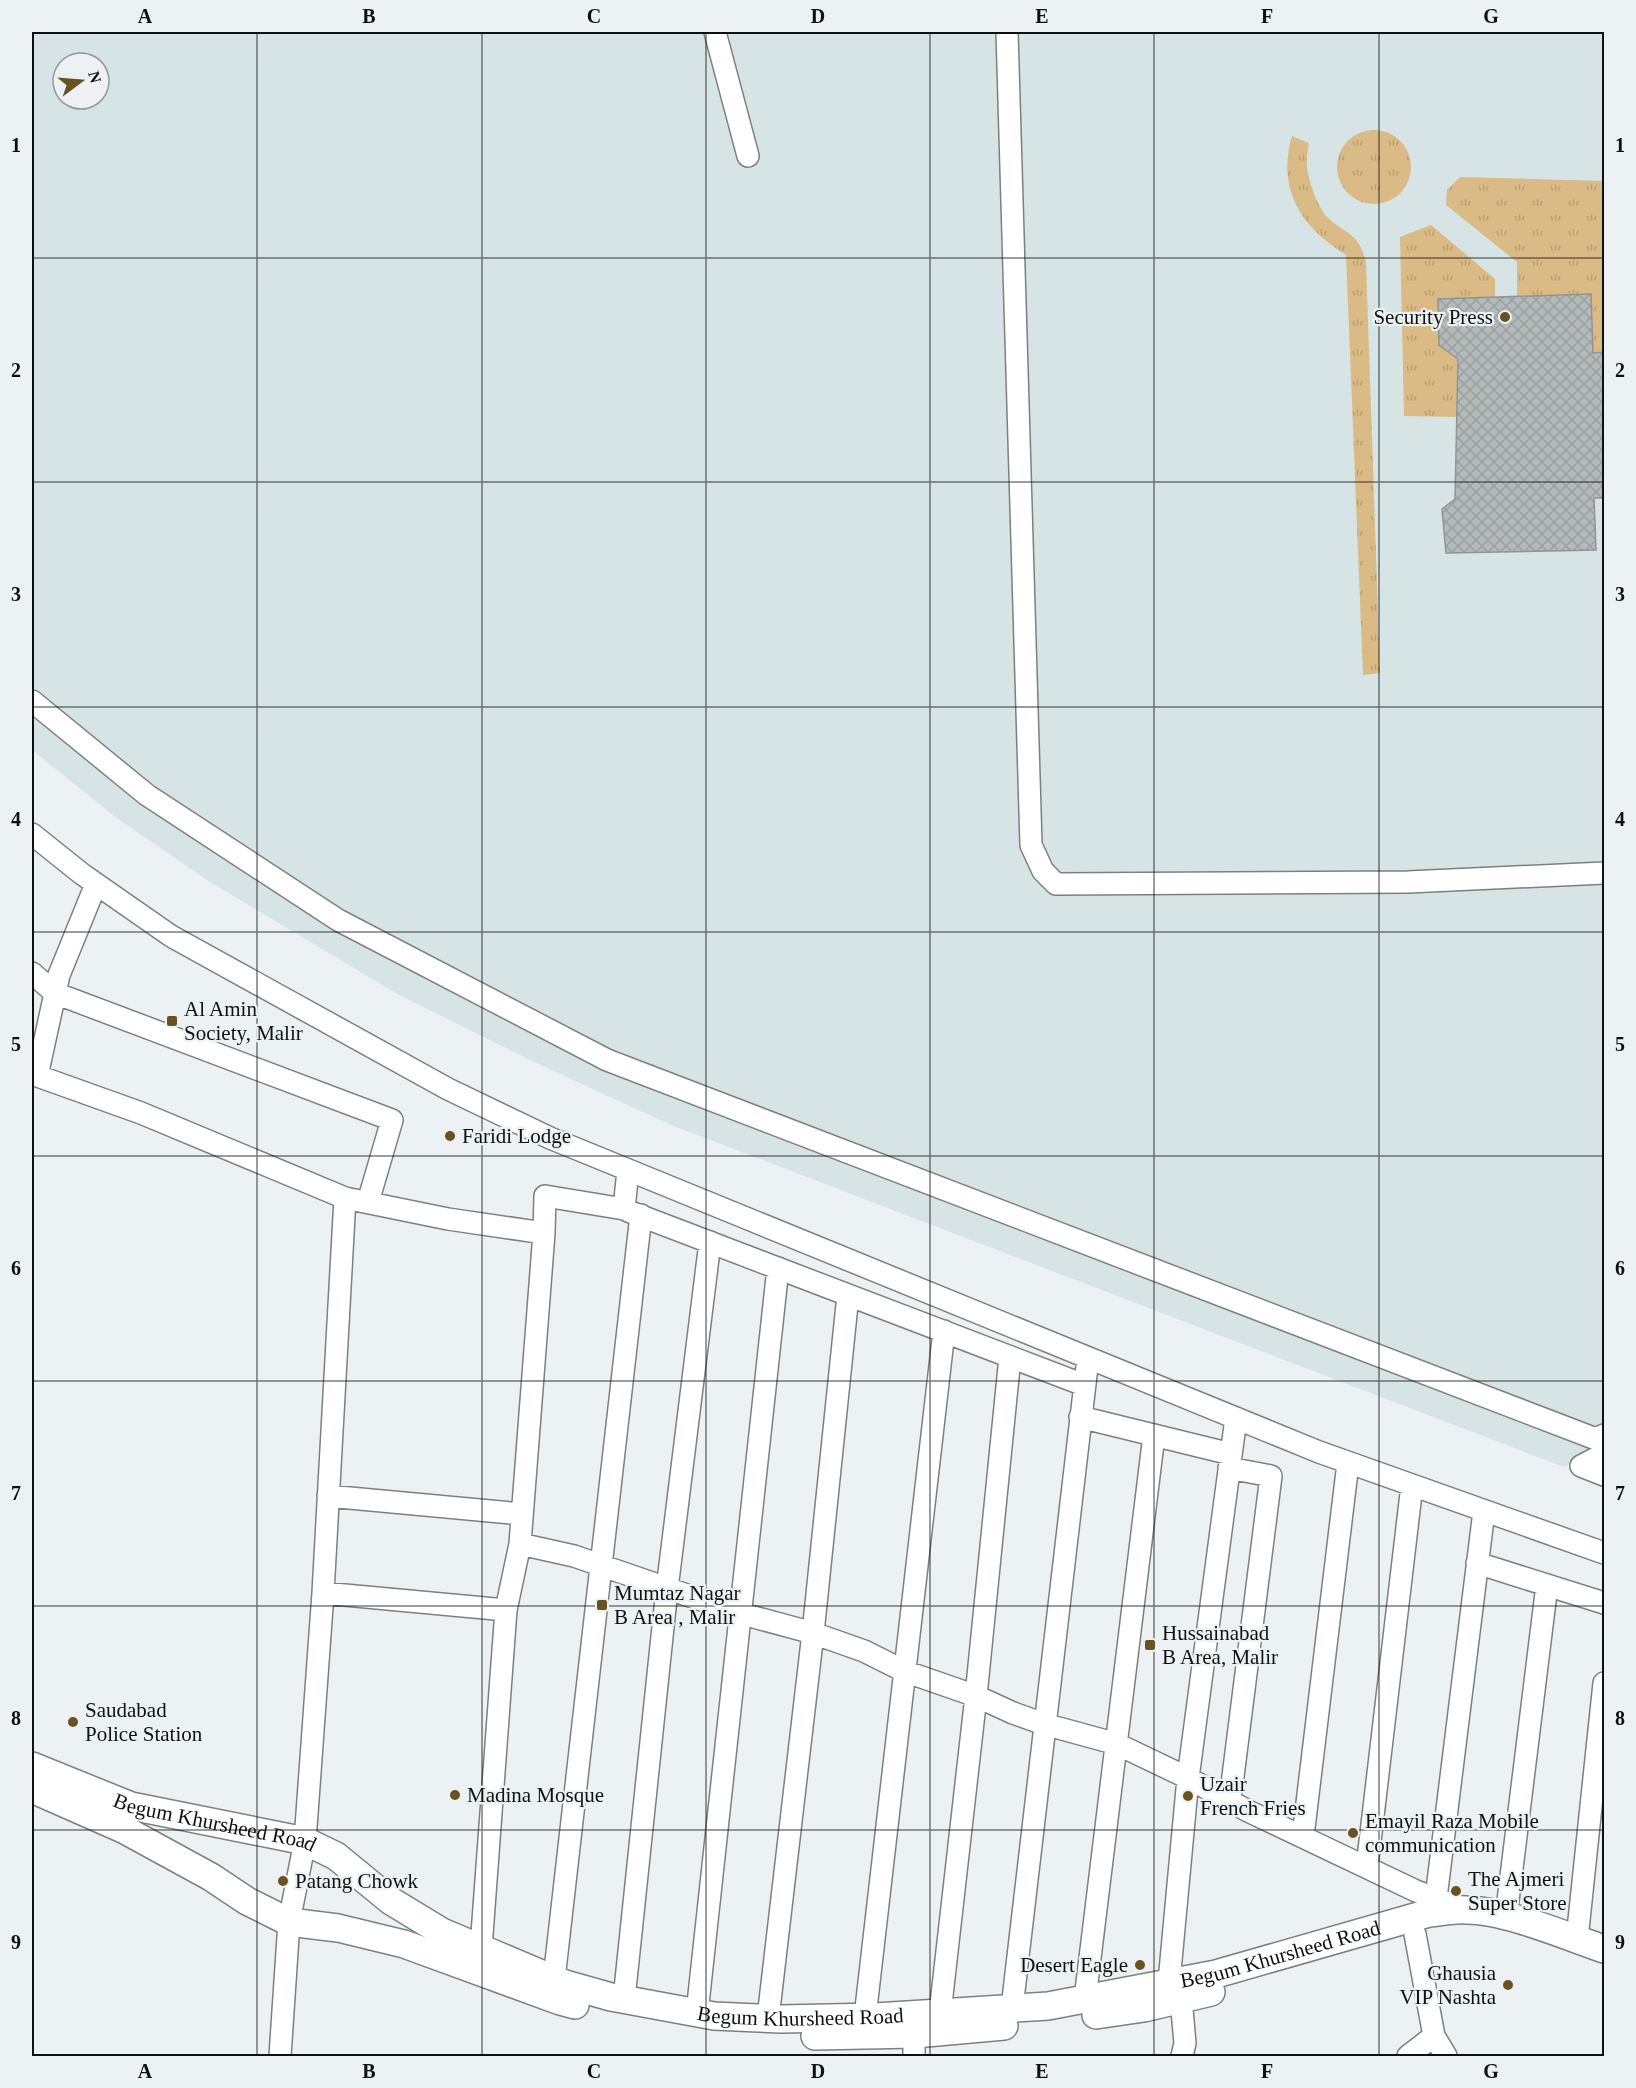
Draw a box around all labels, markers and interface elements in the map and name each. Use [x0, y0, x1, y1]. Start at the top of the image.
text: A [138, 5, 153, 27]
text: B [362, 5, 376, 27]
text: C [587, 5, 601, 27]
text: D [811, 5, 825, 27]
text: E [1035, 5, 1049, 27]
text: F [1261, 5, 1273, 27]
text: G [1483, 5, 1499, 27]
north arrow [51, 51, 111, 111]
text: N [85, 69, 105, 85]
text: 1 [11, 134, 21, 156]
text: 1 [1615, 134, 1625, 156]
place label: Security Press [1373, 305, 1493, 329]
marker: Security Press [1498, 310, 1512, 324]
text: 2 [11, 359, 21, 381]
text: 2 [1615, 359, 1625, 381]
text: 3 [11, 583, 21, 605]
text: 3 [1615, 583, 1625, 605]
text: 4 [11, 808, 21, 830]
text: 4 [1615, 808, 1625, 830]
place label: Al Amin Society, Malir [184, 997, 303, 1045]
marker: Al Amin Society, Malir [165, 1014, 179, 1028]
text: 5 [11, 1033, 21, 1055]
text: 5 [1615, 1033, 1625, 1055]
place label: Faridi Lodge [462, 1124, 571, 1148]
marker: Faridi Lodge [443, 1129, 457, 1143]
text: 6 [11, 1257, 21, 1279]
text: 6 [1615, 1257, 1625, 1279]
text: 7 [11, 1482, 21, 1504]
text: 7 [1615, 1482, 1625, 1504]
place label: Mumtaz Nagar B Area , Malir [614, 1581, 741, 1629]
marker: Mumtaz Nagar B Area , Malir [595, 1598, 609, 1612]
place label: Hussainabad B Area, Malir [1162, 1621, 1278, 1669]
marker: Hussainabad B Area, Malir [1143, 1638, 1157, 1652]
place label: Saudabad Police Station [85, 1698, 203, 1746]
text: 8 [11, 1707, 21, 1729]
text: 8 [1615, 1707, 1625, 1729]
marker: Saudabad Police Station [66, 1715, 80, 1729]
place label: Uzair French Fries [1200, 1772, 1306, 1820]
place label: Madina Mosque [467, 1783, 604, 1807]
street label: Begum Khursheed Road [110, 1788, 321, 1857]
marker: Madina Mosque [448, 1788, 462, 1802]
marker: Uzair French Fries [1181, 1789, 1195, 1803]
place label: Emayil Raza Mobile communication [1365, 1809, 1539, 1857]
marker: Emayil Raza Mobile communication [1346, 1826, 1360, 1840]
place label: The Ajmeri Super Store [1468, 1867, 1567, 1915]
place label: Patang Chowk [295, 1869, 419, 1893]
marker: Patang Chowk [276, 1874, 290, 1888]
marker: The Ajmeri Super Store [1449, 1884, 1463, 1898]
street label: Begum Khursheed Road [1178, 1915, 1383, 1993]
text: 9 [11, 1931, 21, 1953]
text: 9 [1615, 1931, 1625, 1953]
place label: Desert Eagle [1020, 1953, 1128, 1977]
marker: Desert Eagle [1133, 1958, 1147, 1972]
place label: Ghausia VIP Nashta [1399, 1961, 1497, 2009]
marker: Ghausia VIP Nashta [1501, 1978, 1515, 1992]
street label: Begum Khursheed Road [695, 2001, 905, 2031]
text: A [138, 2060, 153, 2082]
text: B [362, 2060, 376, 2082]
text: C [587, 2060, 601, 2082]
text: D [811, 2060, 825, 2082]
text: E [1035, 2060, 1049, 2082]
text: F [1261, 2060, 1273, 2082]
text: G [1483, 2060, 1499, 2082]

